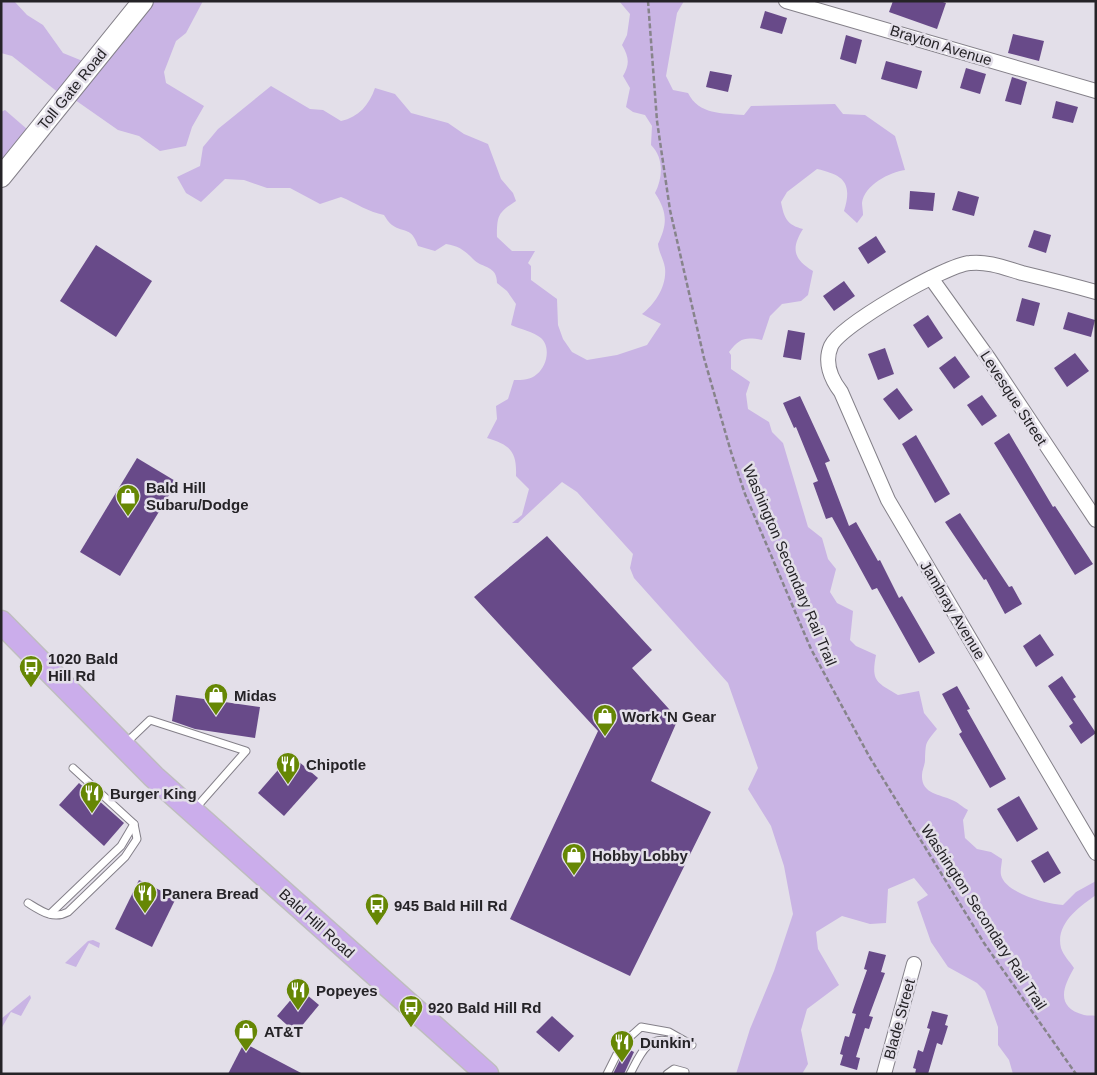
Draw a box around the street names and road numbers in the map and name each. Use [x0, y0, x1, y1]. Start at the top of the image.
street label: Brayton Avenue [888, 21, 994, 69]
street label: Toll Gate Road [34, 45, 110, 133]
street label: Levesque Street [977, 348, 1051, 449]
street label: Washington Secondary Rail Trail [740, 462, 840, 668]
street label: Jambray Avenue [917, 558, 989, 662]
street label: Washington Secondary Rail Trail [918, 821, 1050, 1013]
street label: Bald Hill Road [276, 885, 358, 961]
street label: Blade Street [880, 976, 918, 1061]

